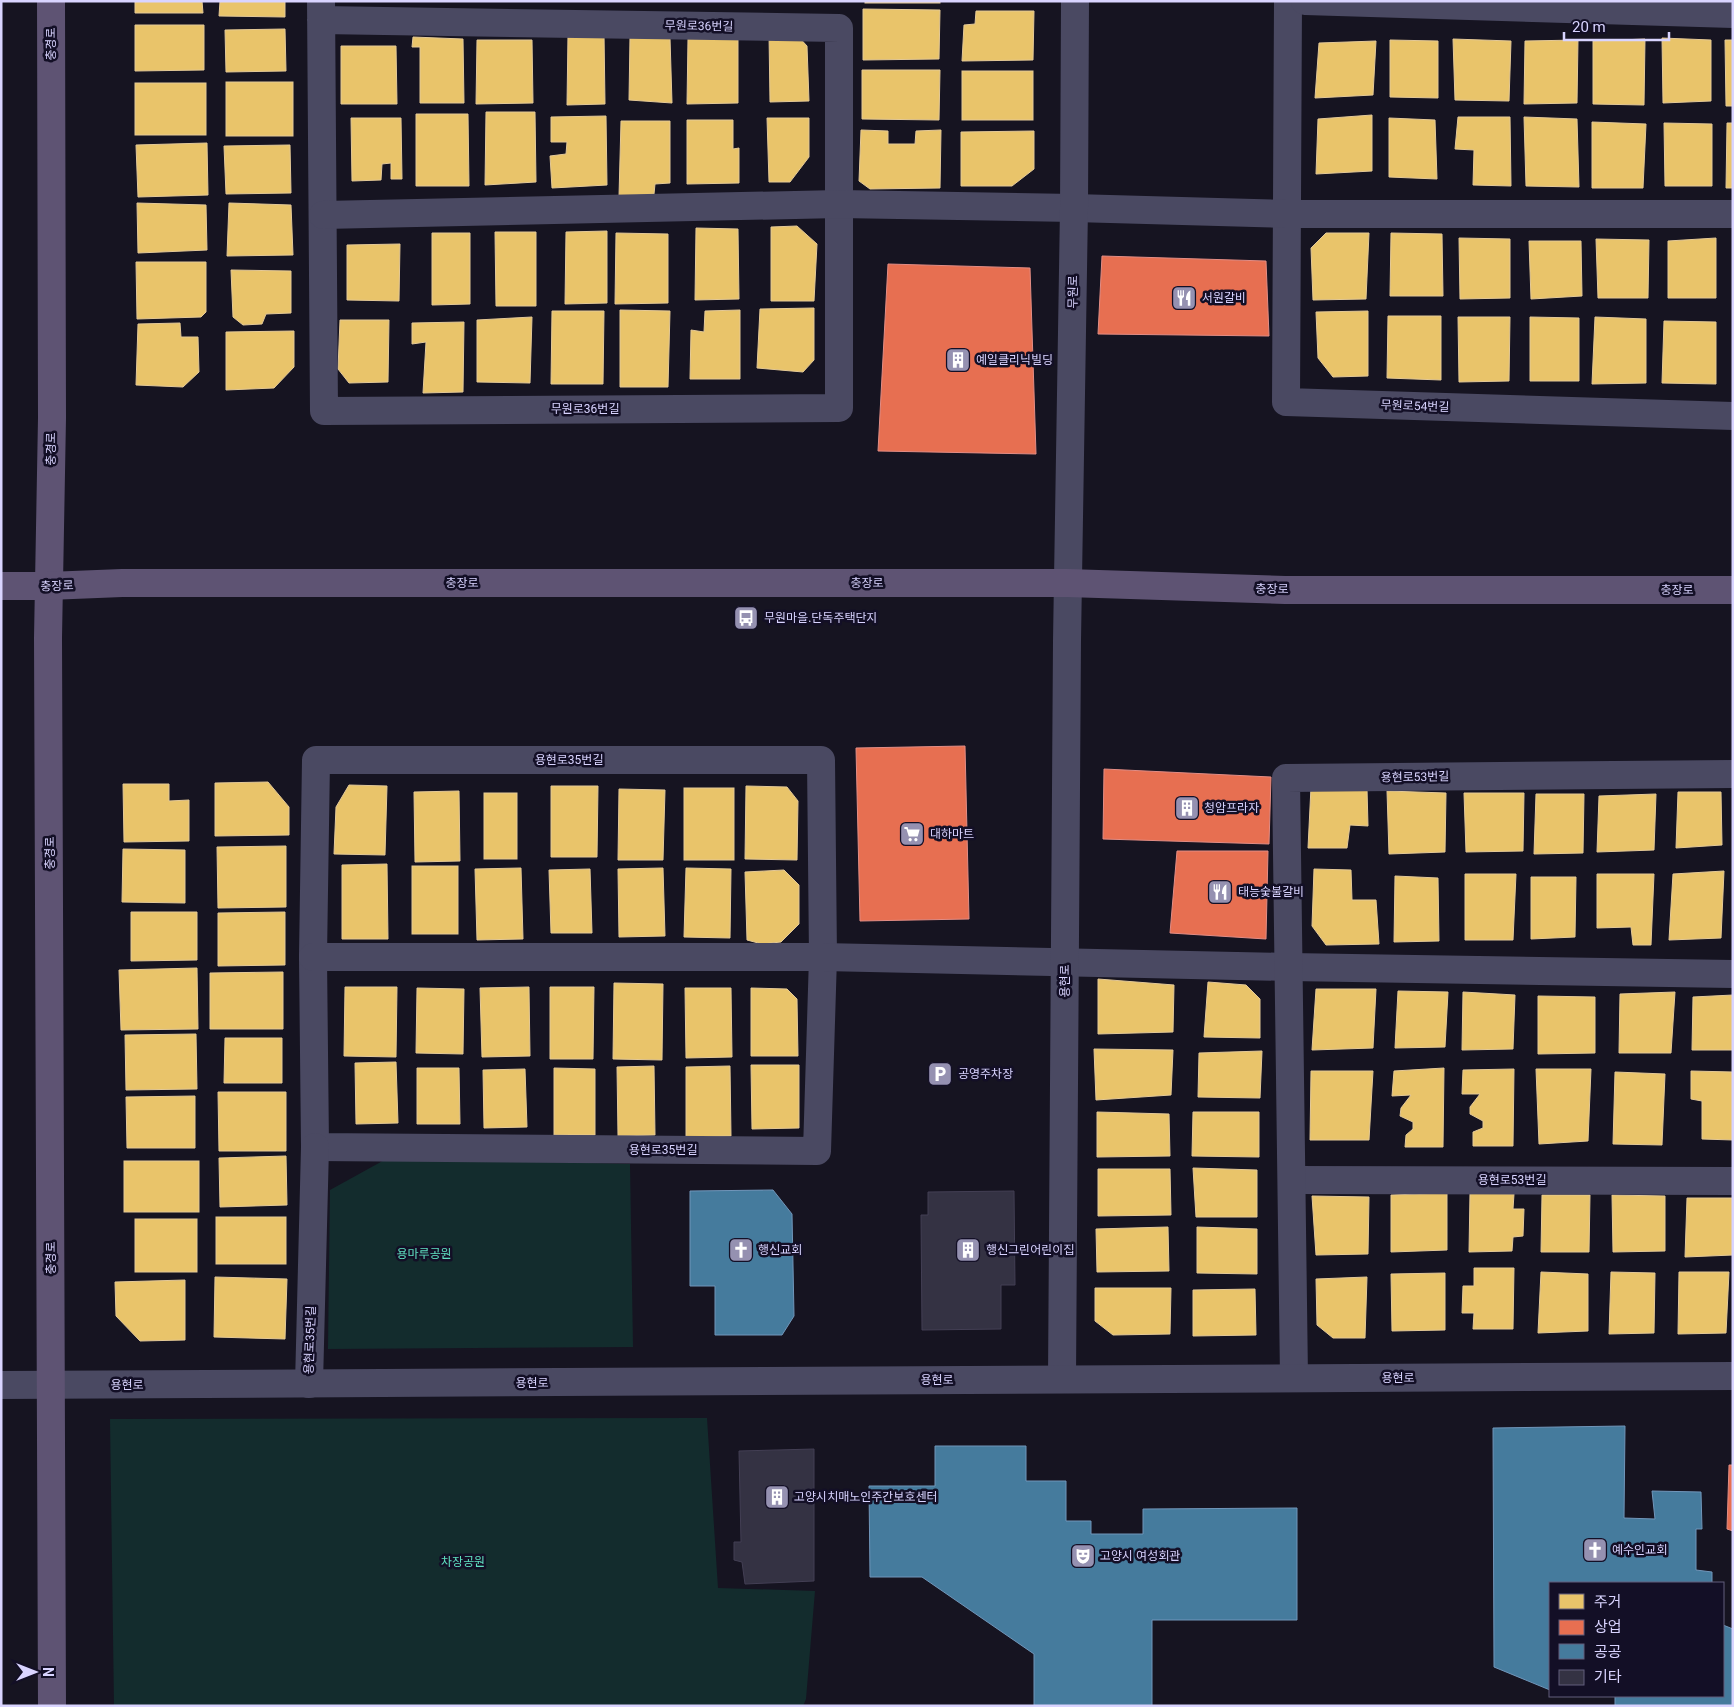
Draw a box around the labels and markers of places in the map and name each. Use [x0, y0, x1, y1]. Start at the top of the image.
restaurant icon: 서원갈비 [1171, 285, 1197, 311]
place label: 서원갈비 [1202, 291, 1246, 305]
building icon: 예일클리닉빌딩 [945, 347, 971, 373]
place label: 예일클리닉빌딩 [976, 353, 1053, 367]
bus stop icon: 무원마을.단독주택단지 [733, 605, 759, 631]
place label: 무원마을.단독주택단지 [764, 611, 878, 625]
building icon: 청암프라자 [1174, 795, 1200, 821]
place label: 청암프라자 [1204, 801, 1259, 815]
supermarket icon: 대하마트 [899, 821, 925, 847]
place label: 대하마트 [930, 827, 974, 841]
restaurant icon: 태능숯불갈비 [1207, 879, 1233, 905]
place label: 태능숯불갈비 [1238, 885, 1304, 899]
parking icon: 공영주차장 [927, 1061, 953, 1087]
place label: 공영주차장 [958, 1067, 1013, 1081]
church icon: 행신교회 [728, 1237, 754, 1263]
building icon: 행신그린어린이집 [955, 1237, 981, 1263]
place label: 행신교회 [758, 1243, 802, 1257]
place label: 행신그린어린이집 [986, 1243, 1074, 1257]
building icon: 고양시치매노인주간보호센터 [764, 1484, 790, 1510]
place label: 고양시치매노인주간보호센터 [794, 1490, 938, 1504]
church icon: 예수인교회 [1582, 1537, 1608, 1563]
theatre icon: 고양시 여성회관 [1070, 1543, 1096, 1569]
place label: 예수인교회 [1612, 1543, 1667, 1557]
place label: 고양시 여성회관 [1100, 1549, 1180, 1563]

